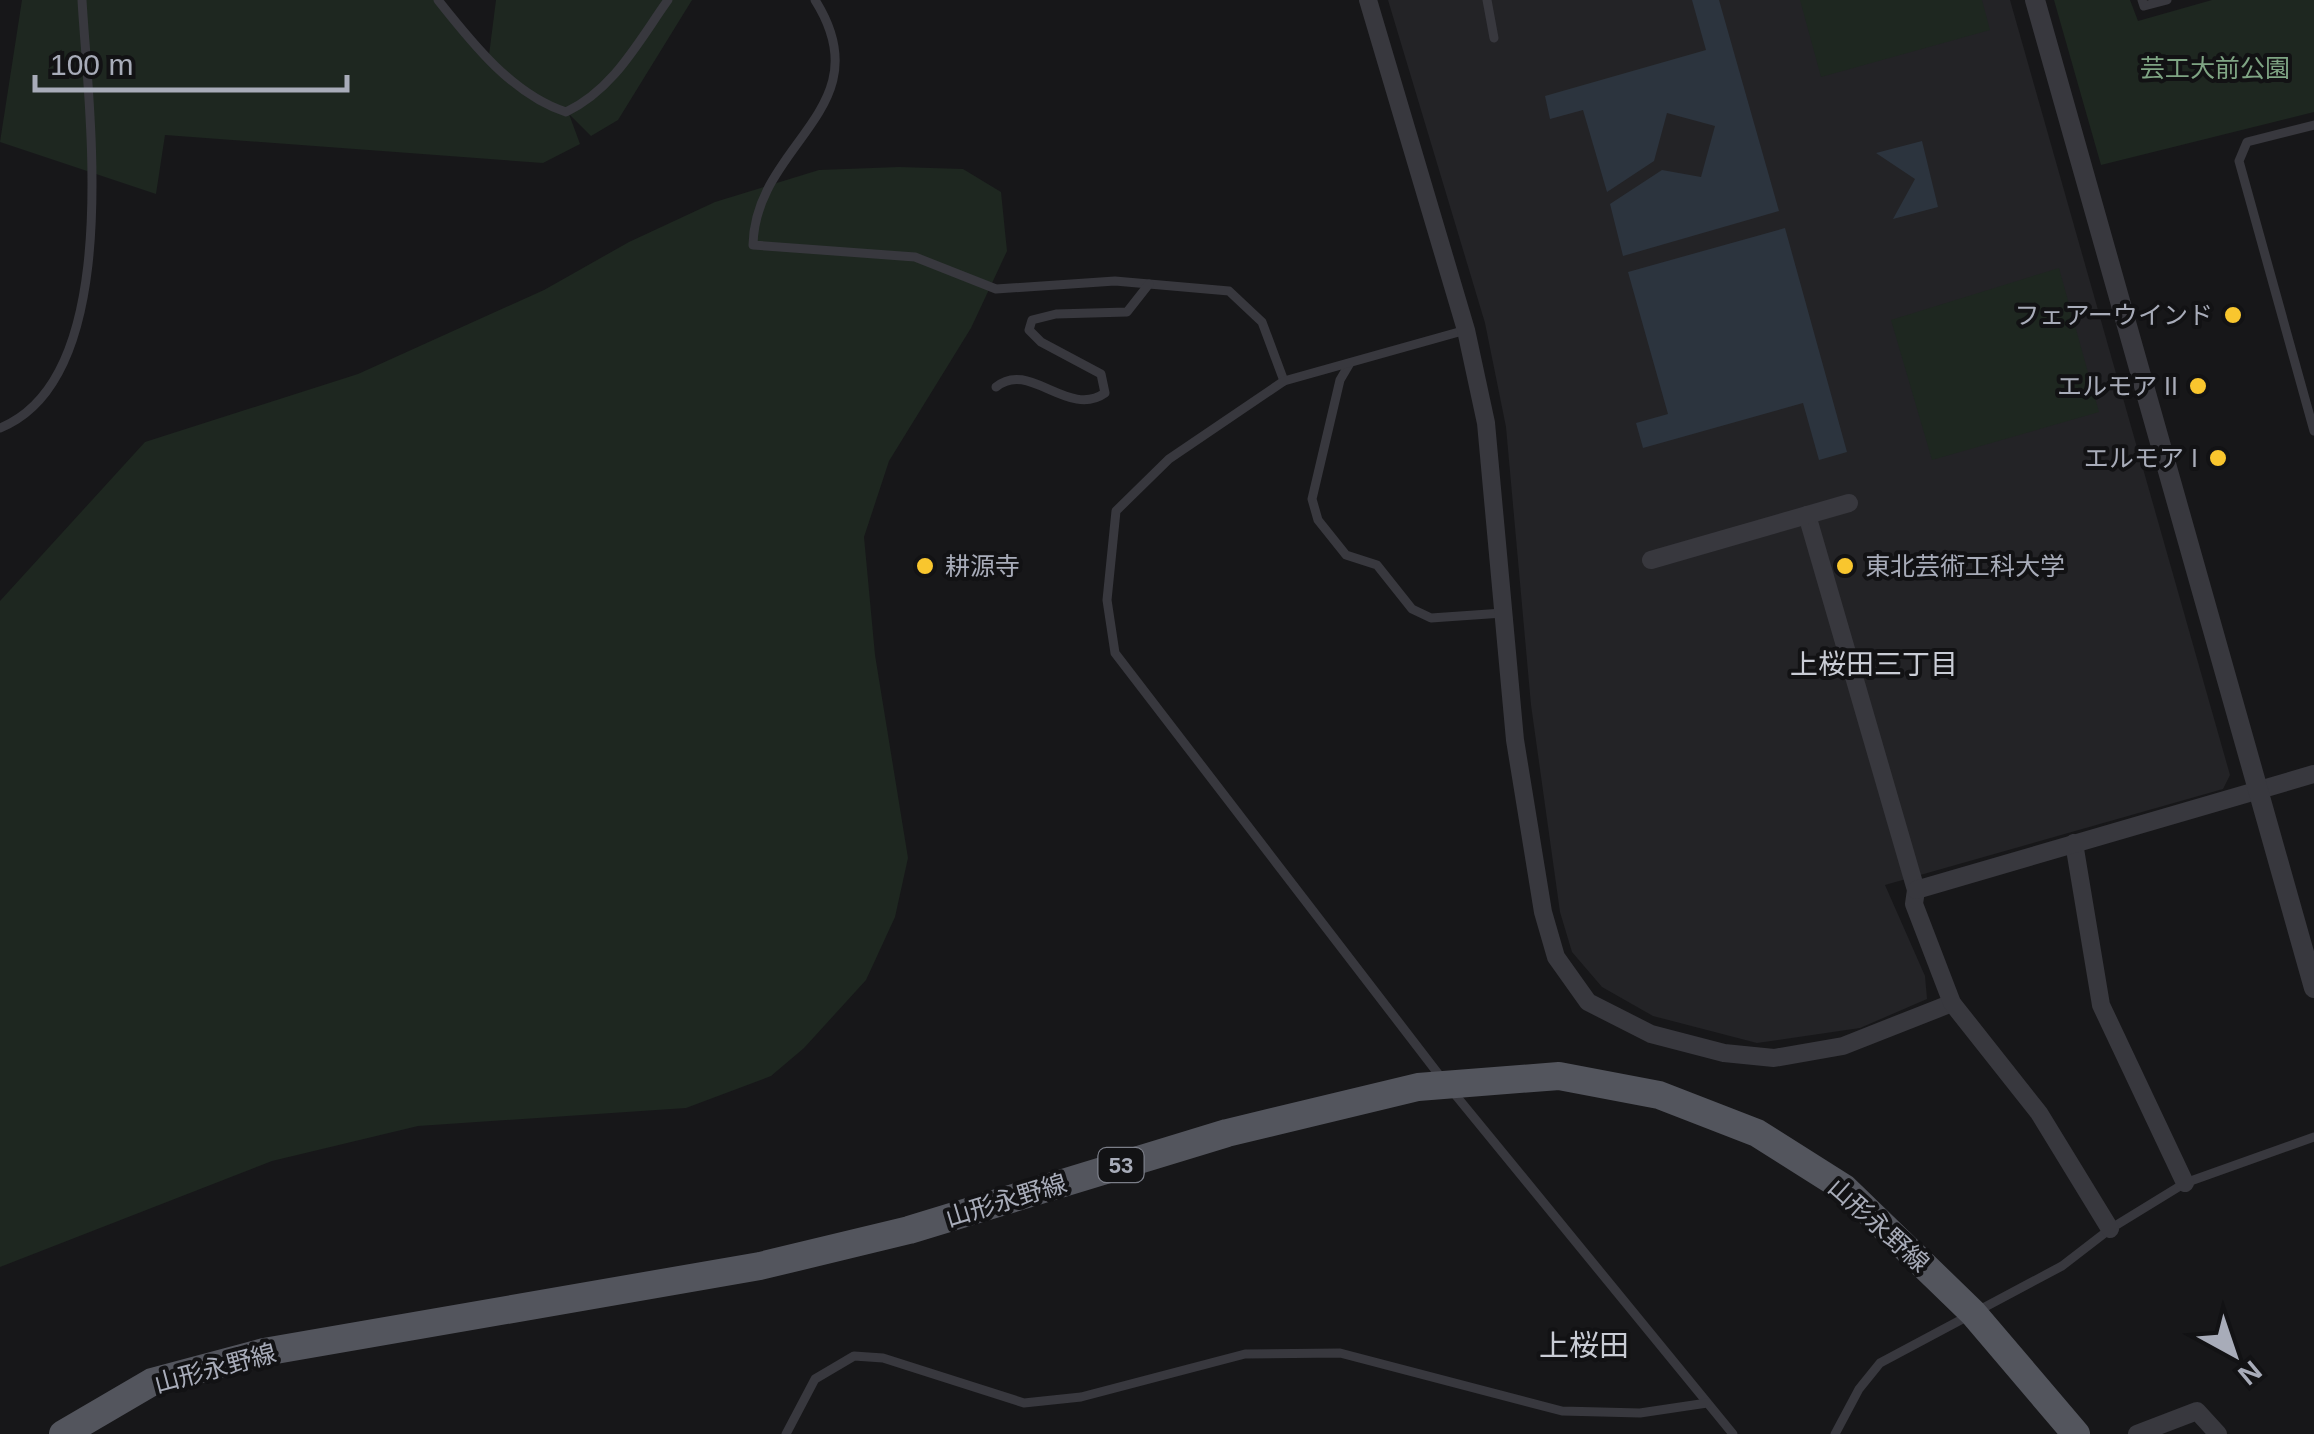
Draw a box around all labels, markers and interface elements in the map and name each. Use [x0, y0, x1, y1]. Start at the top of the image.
scale bar [35, 30, 348, 92]
text: 100 m [50, 48, 133, 81]
park label: 芸工大前公園 [2140, 54, 2290, 82]
place label: フェアーウインド [2014, 301, 2213, 329]
marker: フェアーウインド [2222, 304, 2244, 326]
place label: エルモア II [2057, 372, 2178, 400]
marker: エルモア II [2187, 375, 2209, 397]
place label: エルモア I [2084, 444, 2198, 472]
marker: エルモア I [2207, 447, 2229, 469]
place label: 耕源寺 [945, 552, 1020, 580]
place label: 東北芸術工科大学 [1865, 552, 2065, 580]
marker: 耕源寺 [914, 555, 936, 577]
marker: 東北芸術工科大学 [1834, 555, 1856, 577]
district label: 上桜田三丁目 [1790, 649, 1958, 680]
road number: 53 [1098, 1148, 1144, 1182]
street label: 山形永野線 [942, 1168, 1070, 1232]
street label: 山形永野線 [1823, 1173, 1935, 1277]
north arrow [2184, 1304, 2284, 1404]
district label: 上桜田 [1539, 1329, 1629, 1362]
street label: 山形永野線 [151, 1338, 279, 1398]
text: N [2232, 1354, 2267, 1391]

